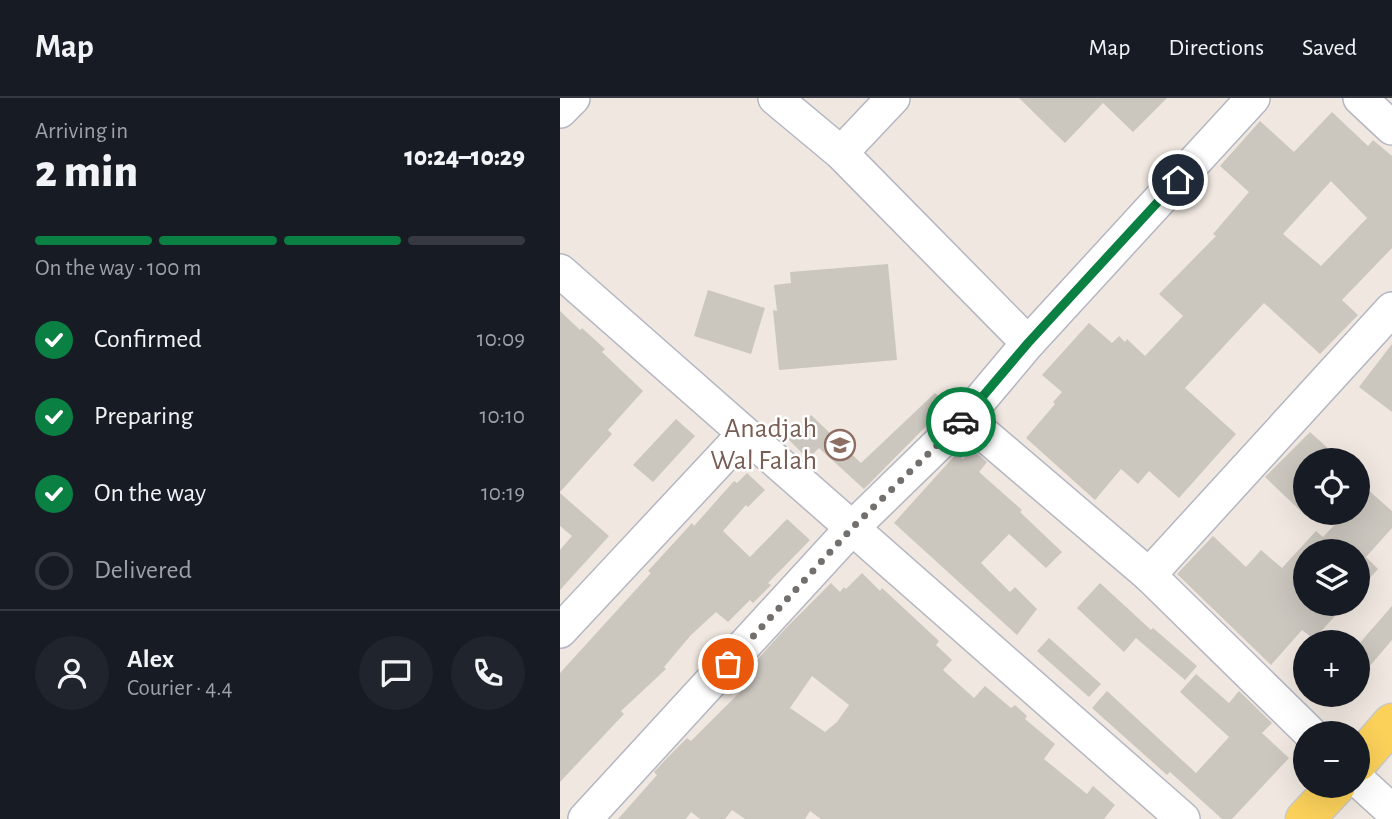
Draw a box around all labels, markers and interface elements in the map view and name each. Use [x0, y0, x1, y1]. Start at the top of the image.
text: Map [35, 31, 94, 64]
text: Map [1088, 36, 1130, 60]
text: Directions [1168, 36, 1264, 60]
text: Saved [1302, 36, 1357, 60]
text: Arriving in [35, 120, 128, 143]
text: 10:24–10:29 [404, 144, 525, 170]
text: 2 min [35, 149, 138, 195]
pin [1148, 150, 1208, 210]
icon: home [1159, 161, 1197, 199]
text: On the way · 100 m [35, 257, 202, 280]
icon: check [35, 321, 73, 359]
text: Confirmed [94, 326, 202, 352]
text: 10:09 [477, 328, 525, 351]
courier [926, 387, 996, 457]
icon: check [35, 398, 73, 436]
text: Preparing [94, 403, 193, 429]
icon: car [942, 403, 980, 441]
text: 10:10 [480, 405, 525, 428]
place label: Anadjah Wal Falah [710, 415, 817, 475]
school or university icon: Anadjah Wal Falah [823, 428, 857, 462]
map controls [1293, 448, 1370, 798]
button: locate [1293, 448, 1370, 525]
icon: check [35, 475, 73, 513]
text: On the way [94, 480, 206, 506]
text: 10:19 [481, 482, 525, 505]
button: layers [1293, 539, 1370, 616]
text: Delivered [94, 557, 192, 583]
button: + [1293, 630, 1370, 707]
pin [698, 634, 758, 694]
button: person [35, 636, 109, 710]
button: chat [359, 636, 433, 710]
button: phone [451, 636, 525, 710]
icon: bag [709, 645, 747, 683]
text: Alex [127, 646, 174, 672]
text: Courier · 4.4 [127, 677, 233, 700]
button: − [1293, 721, 1370, 798]

